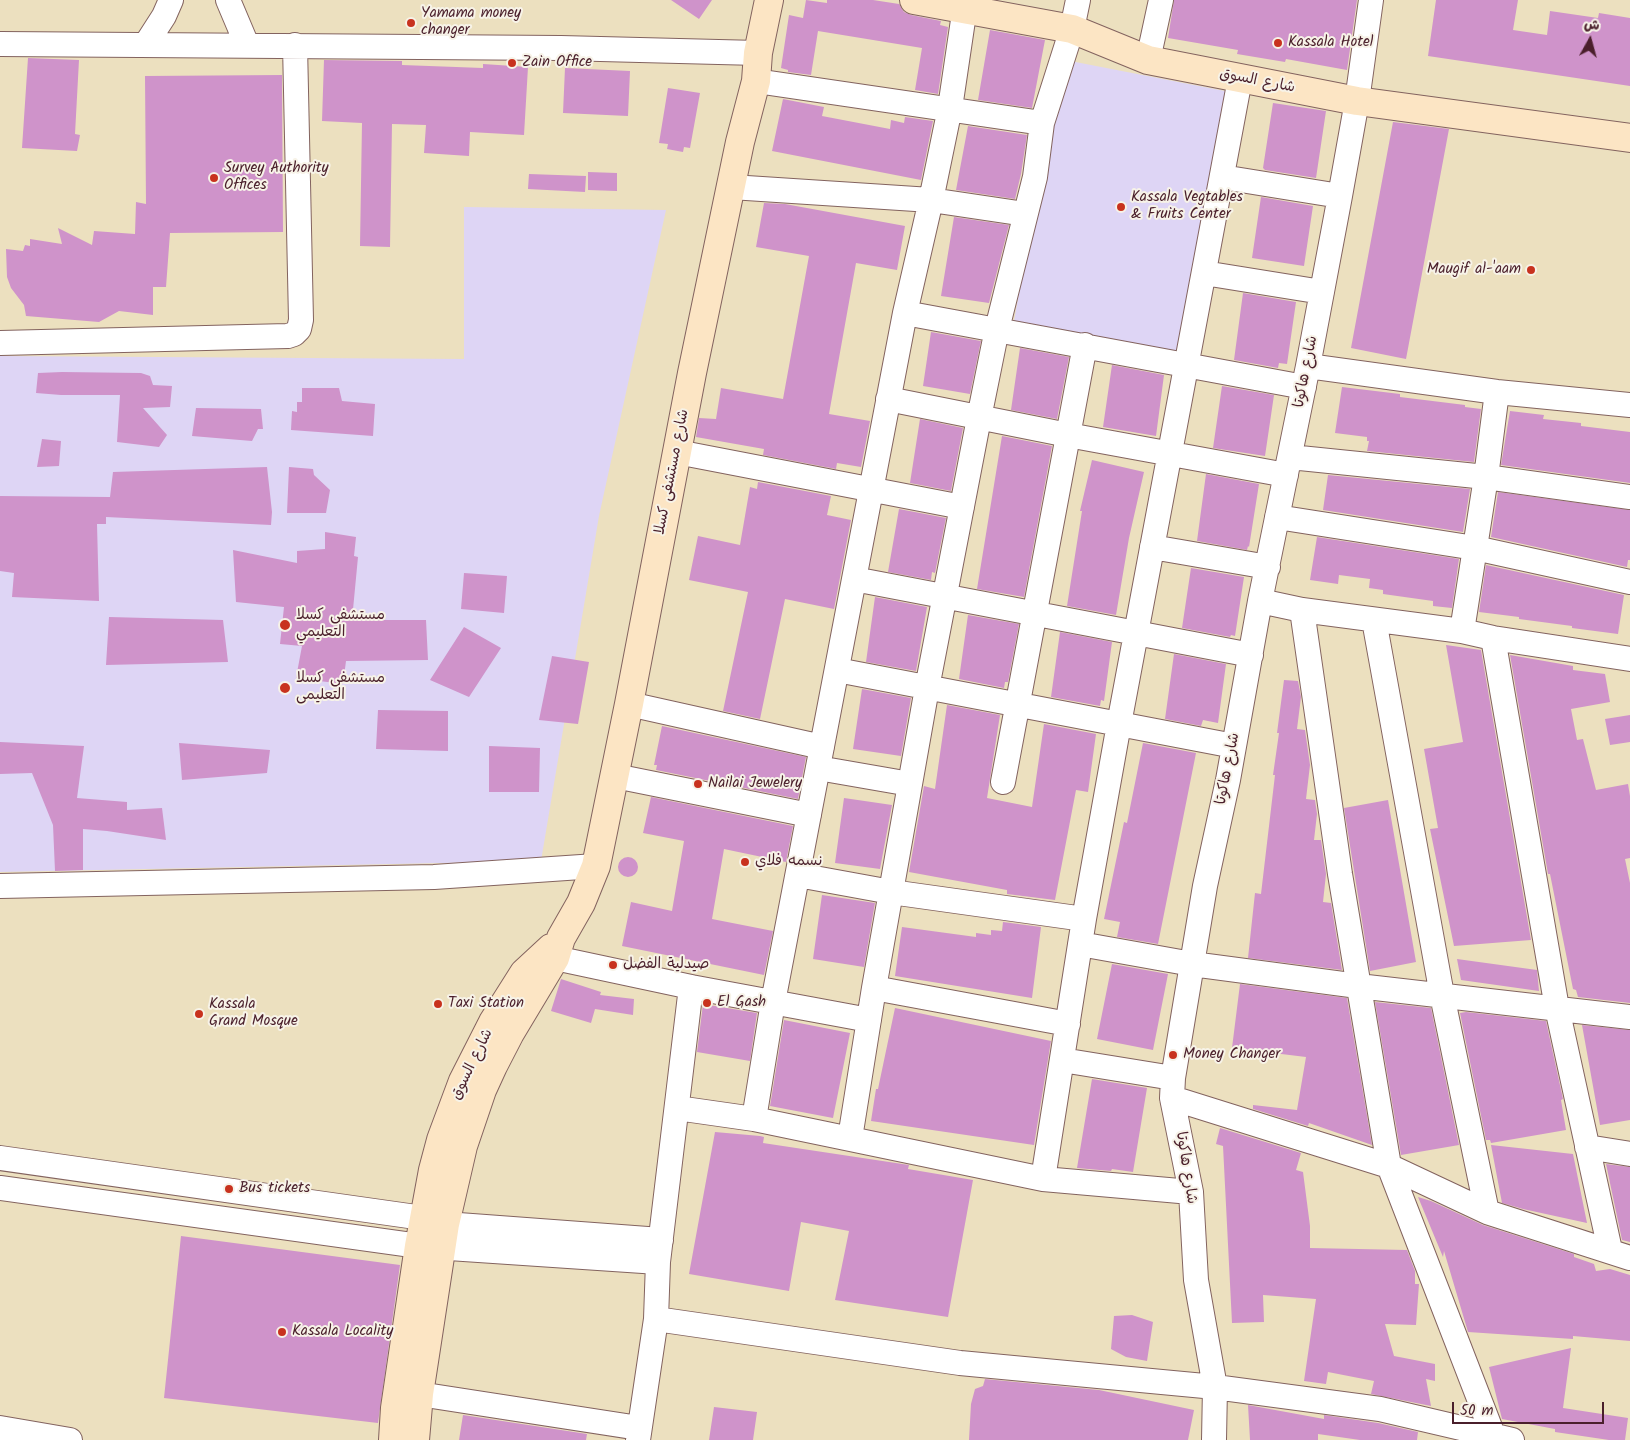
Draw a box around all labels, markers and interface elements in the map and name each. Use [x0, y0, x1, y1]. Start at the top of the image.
place label: Yamama money changer [421, 5, 521, 40]
text: ش [1583, 13, 1601, 37]
north arrow [1565, 15, 1615, 65]
marker: Yamama money changer [405, 17, 417, 29]
place label: Kassala Hotel [1288, 34, 1374, 52]
marker: Kassala Hotel [1272, 37, 1284, 49]
place label: Zain Office [522, 54, 592, 72]
marker: Zain Office [506, 57, 518, 69]
street label: شارع السوق [1218, 66, 1296, 98]
place label: Survey Authority Offices [224, 160, 329, 195]
marker: Survey Authority Offices [208, 172, 220, 184]
place label: Kassala Vegtables & Fruits Center [1131, 189, 1243, 224]
marker: Kassala Vegtables & Fruits Center [1115, 201, 1127, 213]
place label: Maugif al-'aam [1427, 261, 1521, 279]
marker: Maugif al-'aam [1525, 264, 1537, 276]
street label: شارع هاكوتا [1291, 334, 1323, 410]
street label: شارع مستشفى كسلا [652, 408, 694, 536]
place label: مستشفى كسلا التعليمي [296, 607, 385, 642]
marker: مستشفى كسلا التعليمي [278, 618, 292, 632]
place label: مستشفى كسلا التعليمى [296, 670, 385, 705]
marker: مستشفى كسلا التعليمى [278, 681, 292, 695]
street label: شارع هاكوتا [1213, 731, 1245, 807]
place label: Nailai Jewelery [708, 775, 802, 793]
marker: Nailai Jewelery [692, 778, 704, 790]
place label: نسمه فلاي [755, 853, 823, 871]
marker: نسمه فلاي [739, 856, 751, 868]
place label: صيدلية الفضل [623, 956, 709, 974]
marker: صيدلية الفضل [607, 959, 619, 971]
place label: El Gash [717, 994, 766, 1012]
place label: Taxi Station [448, 995, 524, 1013]
place label: Kassala Grand Mosque [209, 996, 298, 1031]
marker: El Gash [701, 997, 713, 1009]
marker: Taxi Station [432, 998, 444, 1010]
marker: Kassala Grand Mosque [193, 1008, 205, 1020]
street label: شارع السوق [448, 1027, 498, 1103]
place label: Money Changer [1183, 1046, 1280, 1064]
marker: Money Changer [1167, 1049, 1179, 1061]
street label: شارع هاكوتا [1170, 1131, 1200, 1205]
place label: Bus tickets [239, 1180, 310, 1198]
marker: Bus tickets [223, 1183, 235, 1195]
place label: Kassala Locality [292, 1323, 393, 1341]
marker: Kassala Locality [276, 1326, 288, 1338]
scale bar [1455, 1392, 1608, 1424]
text: 50 m [1460, 1399, 1494, 1423]

